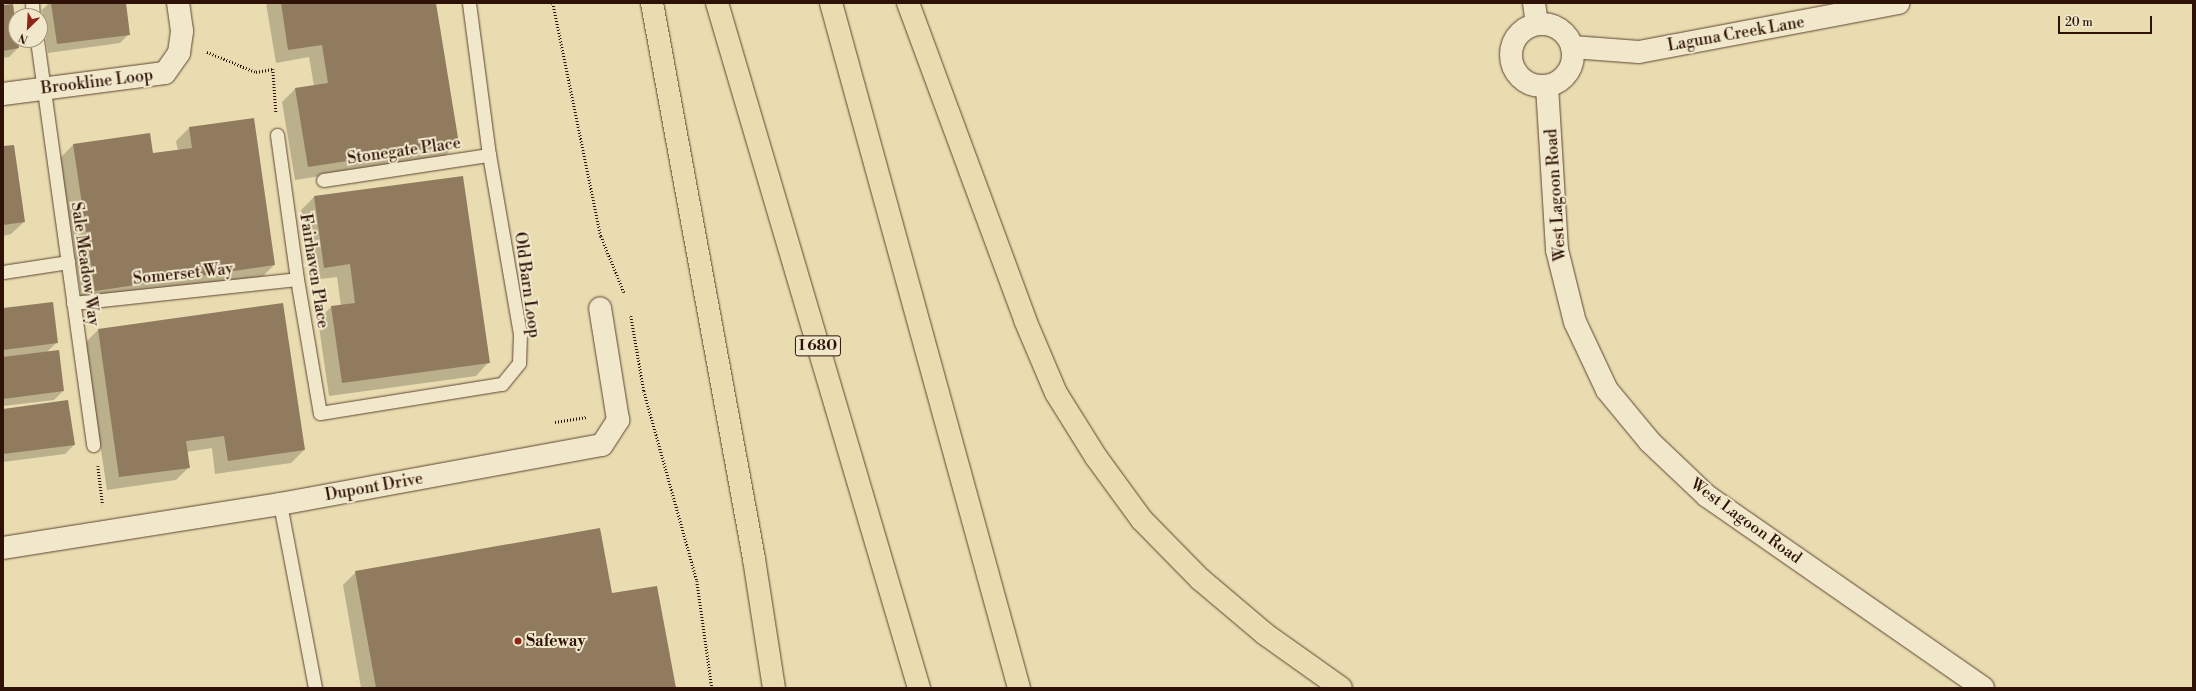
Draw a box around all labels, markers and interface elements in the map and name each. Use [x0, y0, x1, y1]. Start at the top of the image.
north arrow [8, 8, 48, 48]
scale bar [2060, 8, 2154, 34]
street label: Laguna Creek Lane [1666, 12, 1806, 56]
text: 20 m [2065, 15, 2093, 30]
text: N [17, 30, 30, 46]
street label: Brookline Loop [40, 66, 154, 98]
street label: West Lagoon Road [1542, 128, 1570, 262]
street label: Stonegate Place [346, 134, 462, 168]
street label: Sale Meadow Way [67, 201, 103, 327]
street label: Fairhaven Place [295, 212, 333, 330]
street label: Old Barn Loop [510, 231, 544, 339]
street label: Somerset Way [132, 259, 234, 289]
road number: I 680 [794, 333, 842, 359]
street label: Dupont Drive [324, 469, 424, 505]
street label: West Lagoon Road [1687, 474, 1805, 568]
place label: Safeway [526, 631, 585, 651]
marker: Safeway [513, 636, 523, 646]

